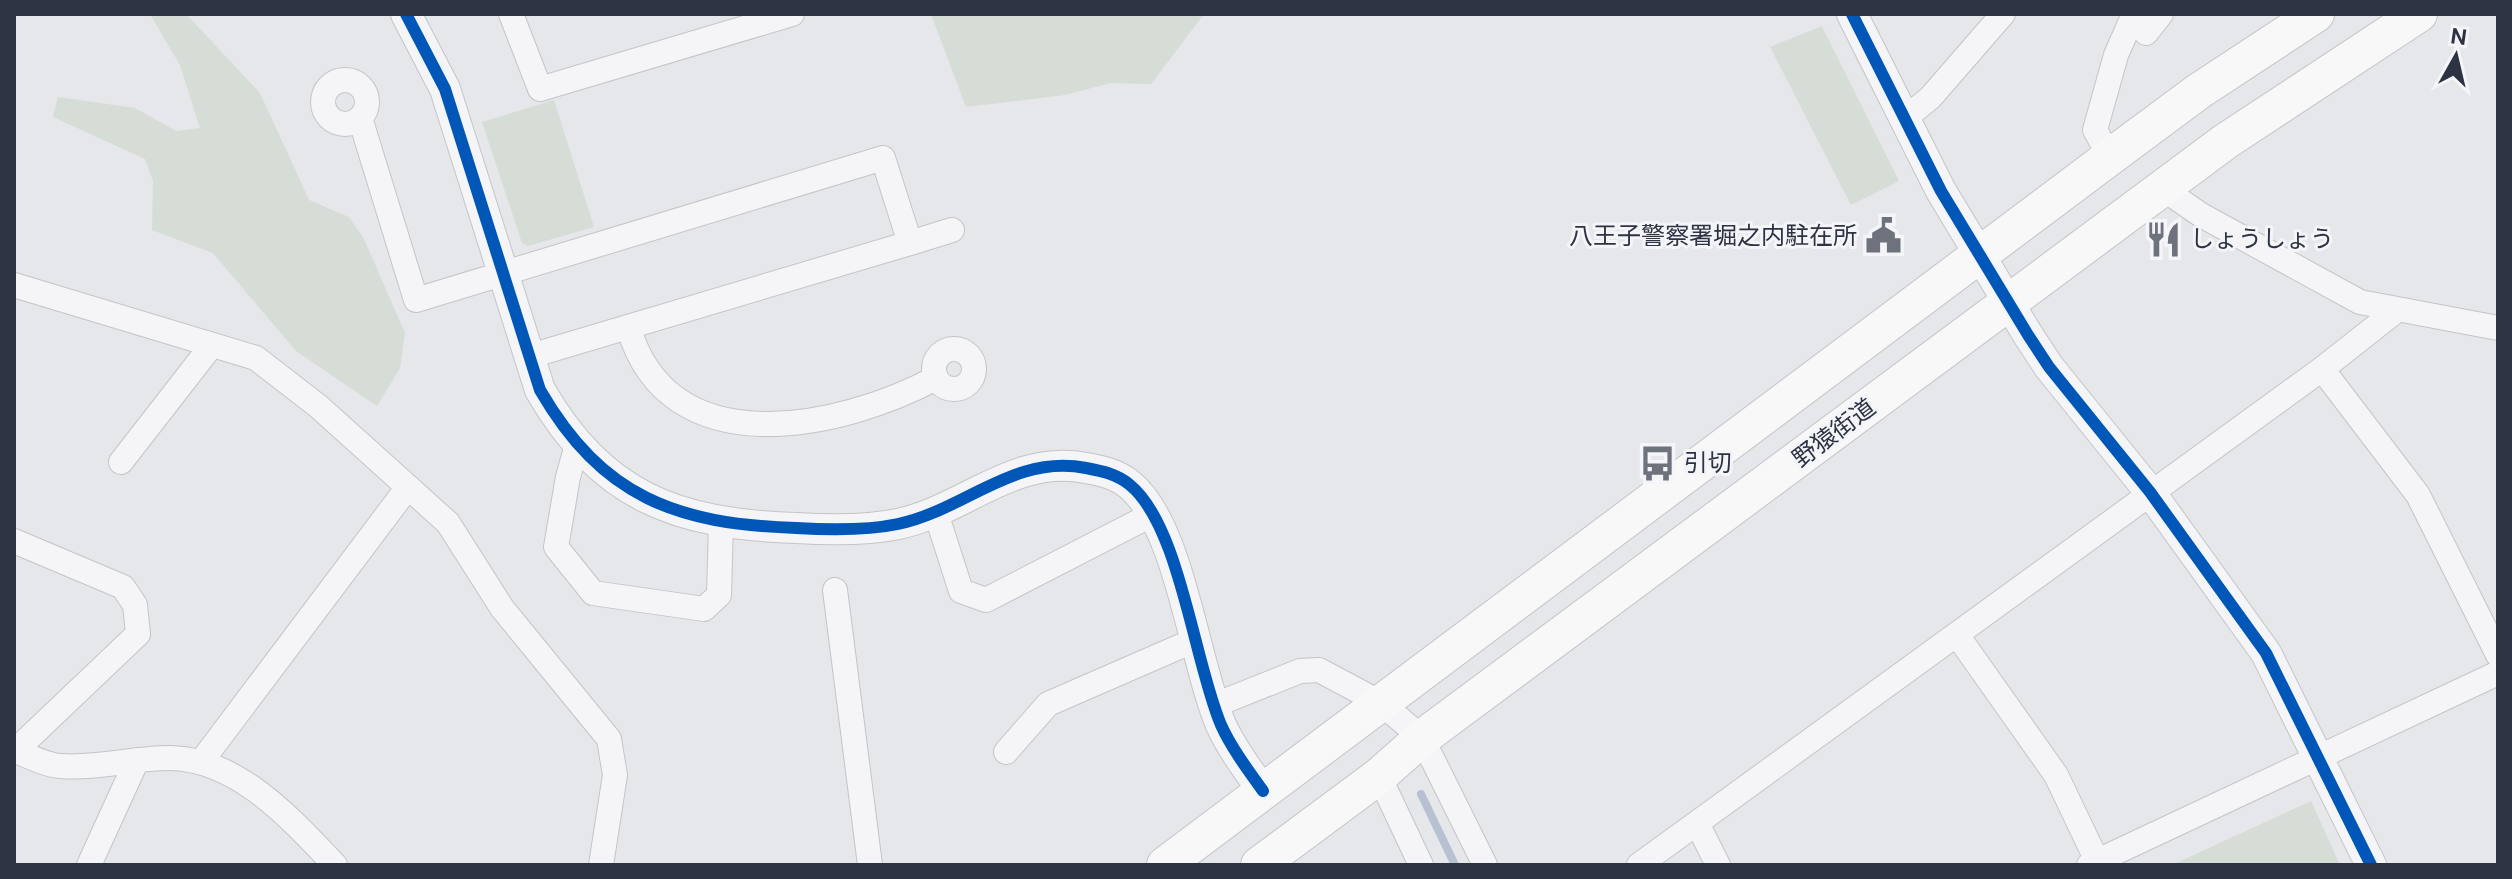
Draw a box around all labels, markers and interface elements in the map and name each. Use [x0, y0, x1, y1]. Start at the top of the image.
north arrow [2416, 16, 2496, 96]
text: N [2449, 21, 2469, 52]
public building icon: 八王子警察署堀之内駐在所 [1864, 217, 1902, 255]
place label: 八王子警察署堀之内駐在所 [1569, 220, 1857, 251]
restaurant icon: しょうしょう [2145, 220, 2183, 258]
place label: しょうしょう [2190, 223, 2334, 254]
street label: 野猿街道 [1786, 391, 1881, 474]
bus stop icon: 引切 [1639, 444, 1677, 482]
place label: 引切 [1684, 447, 1732, 478]

